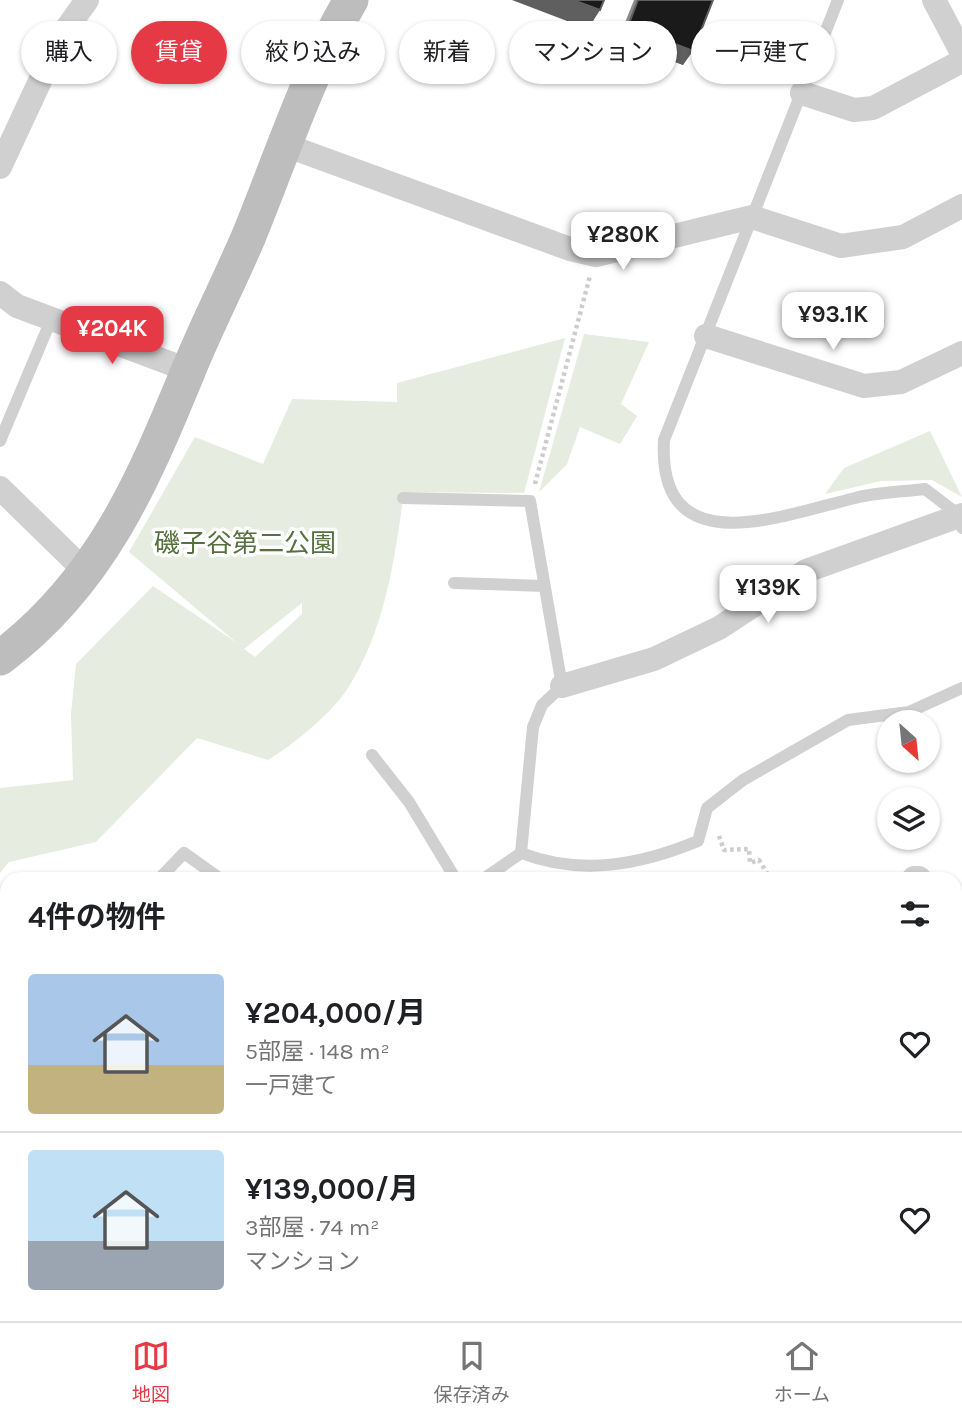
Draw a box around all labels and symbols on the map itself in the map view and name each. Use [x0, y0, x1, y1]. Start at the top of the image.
pin: ¥280K [574, 212, 672, 272]
pin: ¥93.1K [776, 292, 890, 352]
pin: ¥204K [63, 306, 161, 366]
park label: 磯子谷第二公園 [154, 528, 336, 559]
pin: ¥139K [719, 566, 817, 625]
north arrow [877, 710, 940, 774]

